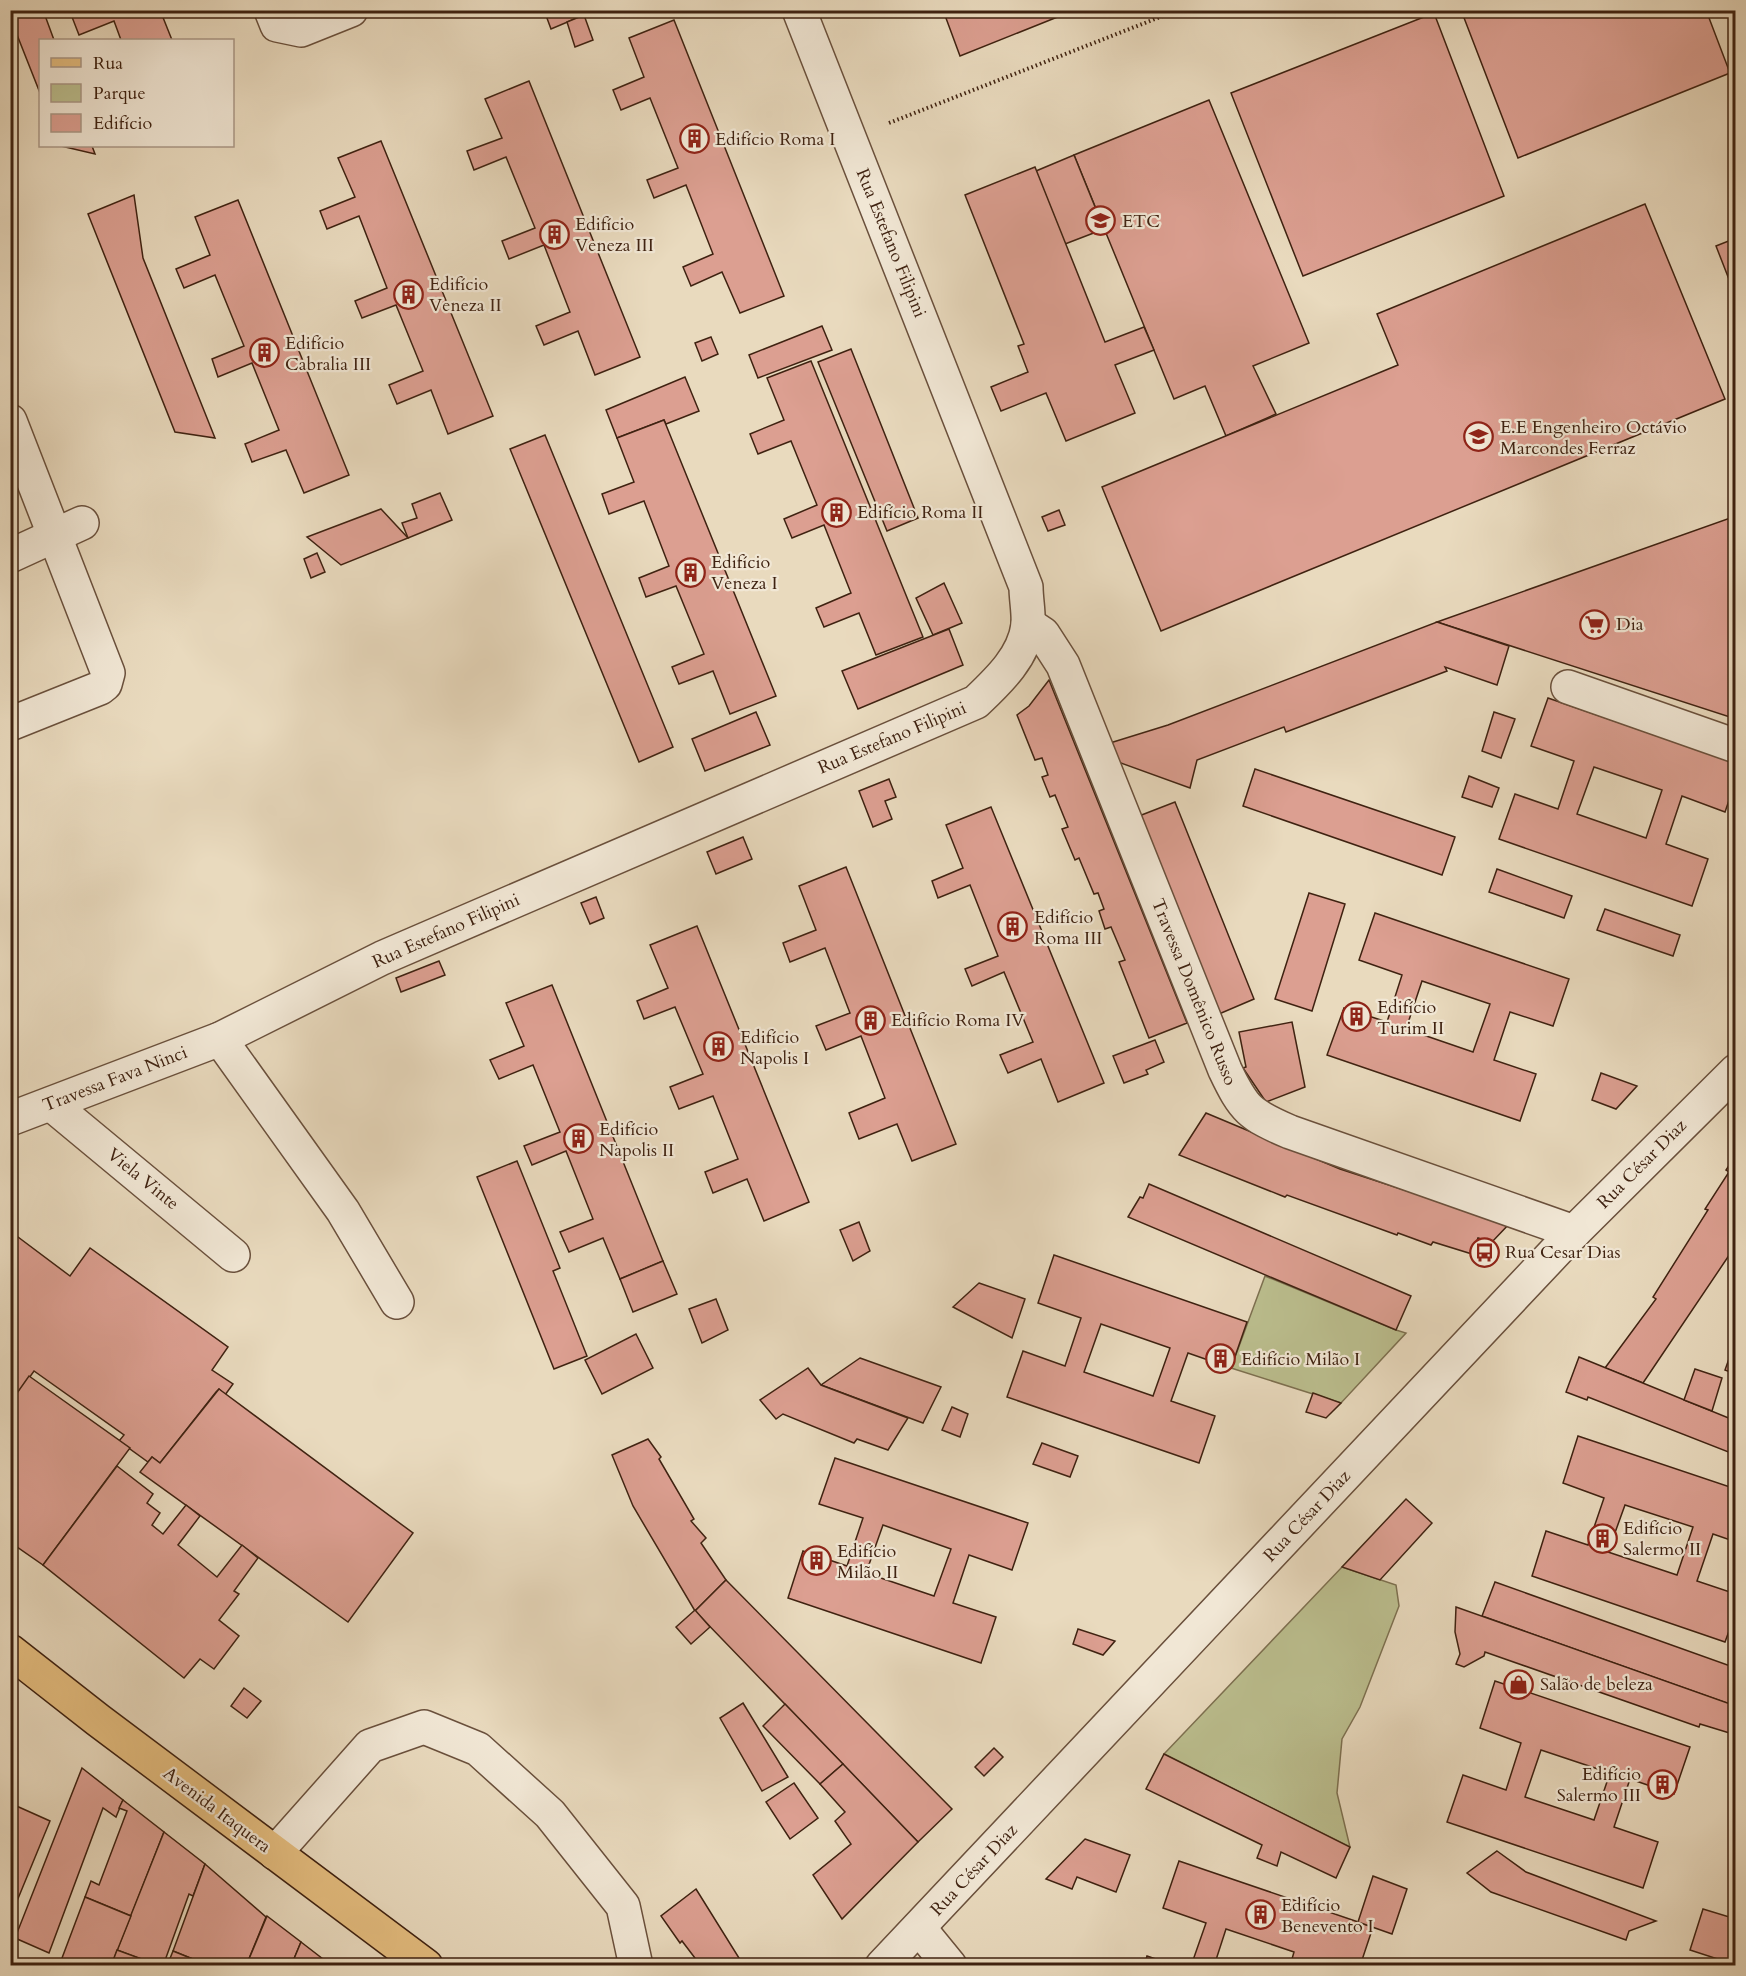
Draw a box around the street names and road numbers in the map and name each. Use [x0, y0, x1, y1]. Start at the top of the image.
street label: Rua Estefano Filipini [850, 165, 932, 321]
street label: Rua Estefano Filipini [814, 695, 970, 781]
street label: Rua Estefano Filipini [368, 887, 524, 975]
street label: Travessa Domênico Russo [1145, 895, 1243, 1089]
street label: Travessa Fava Ninci [39, 1040, 191, 1118]
street label: Rua César Diaz [1592, 1114, 1692, 1214]
street label: Viela Vinte [102, 1142, 184, 1216]
street label: Rua César Diaz [1258, 1464, 1356, 1568]
street label: Avenida Itaquera [158, 1761, 276, 1859]
street label: Rua César Diaz [925, 1818, 1023, 1922]

